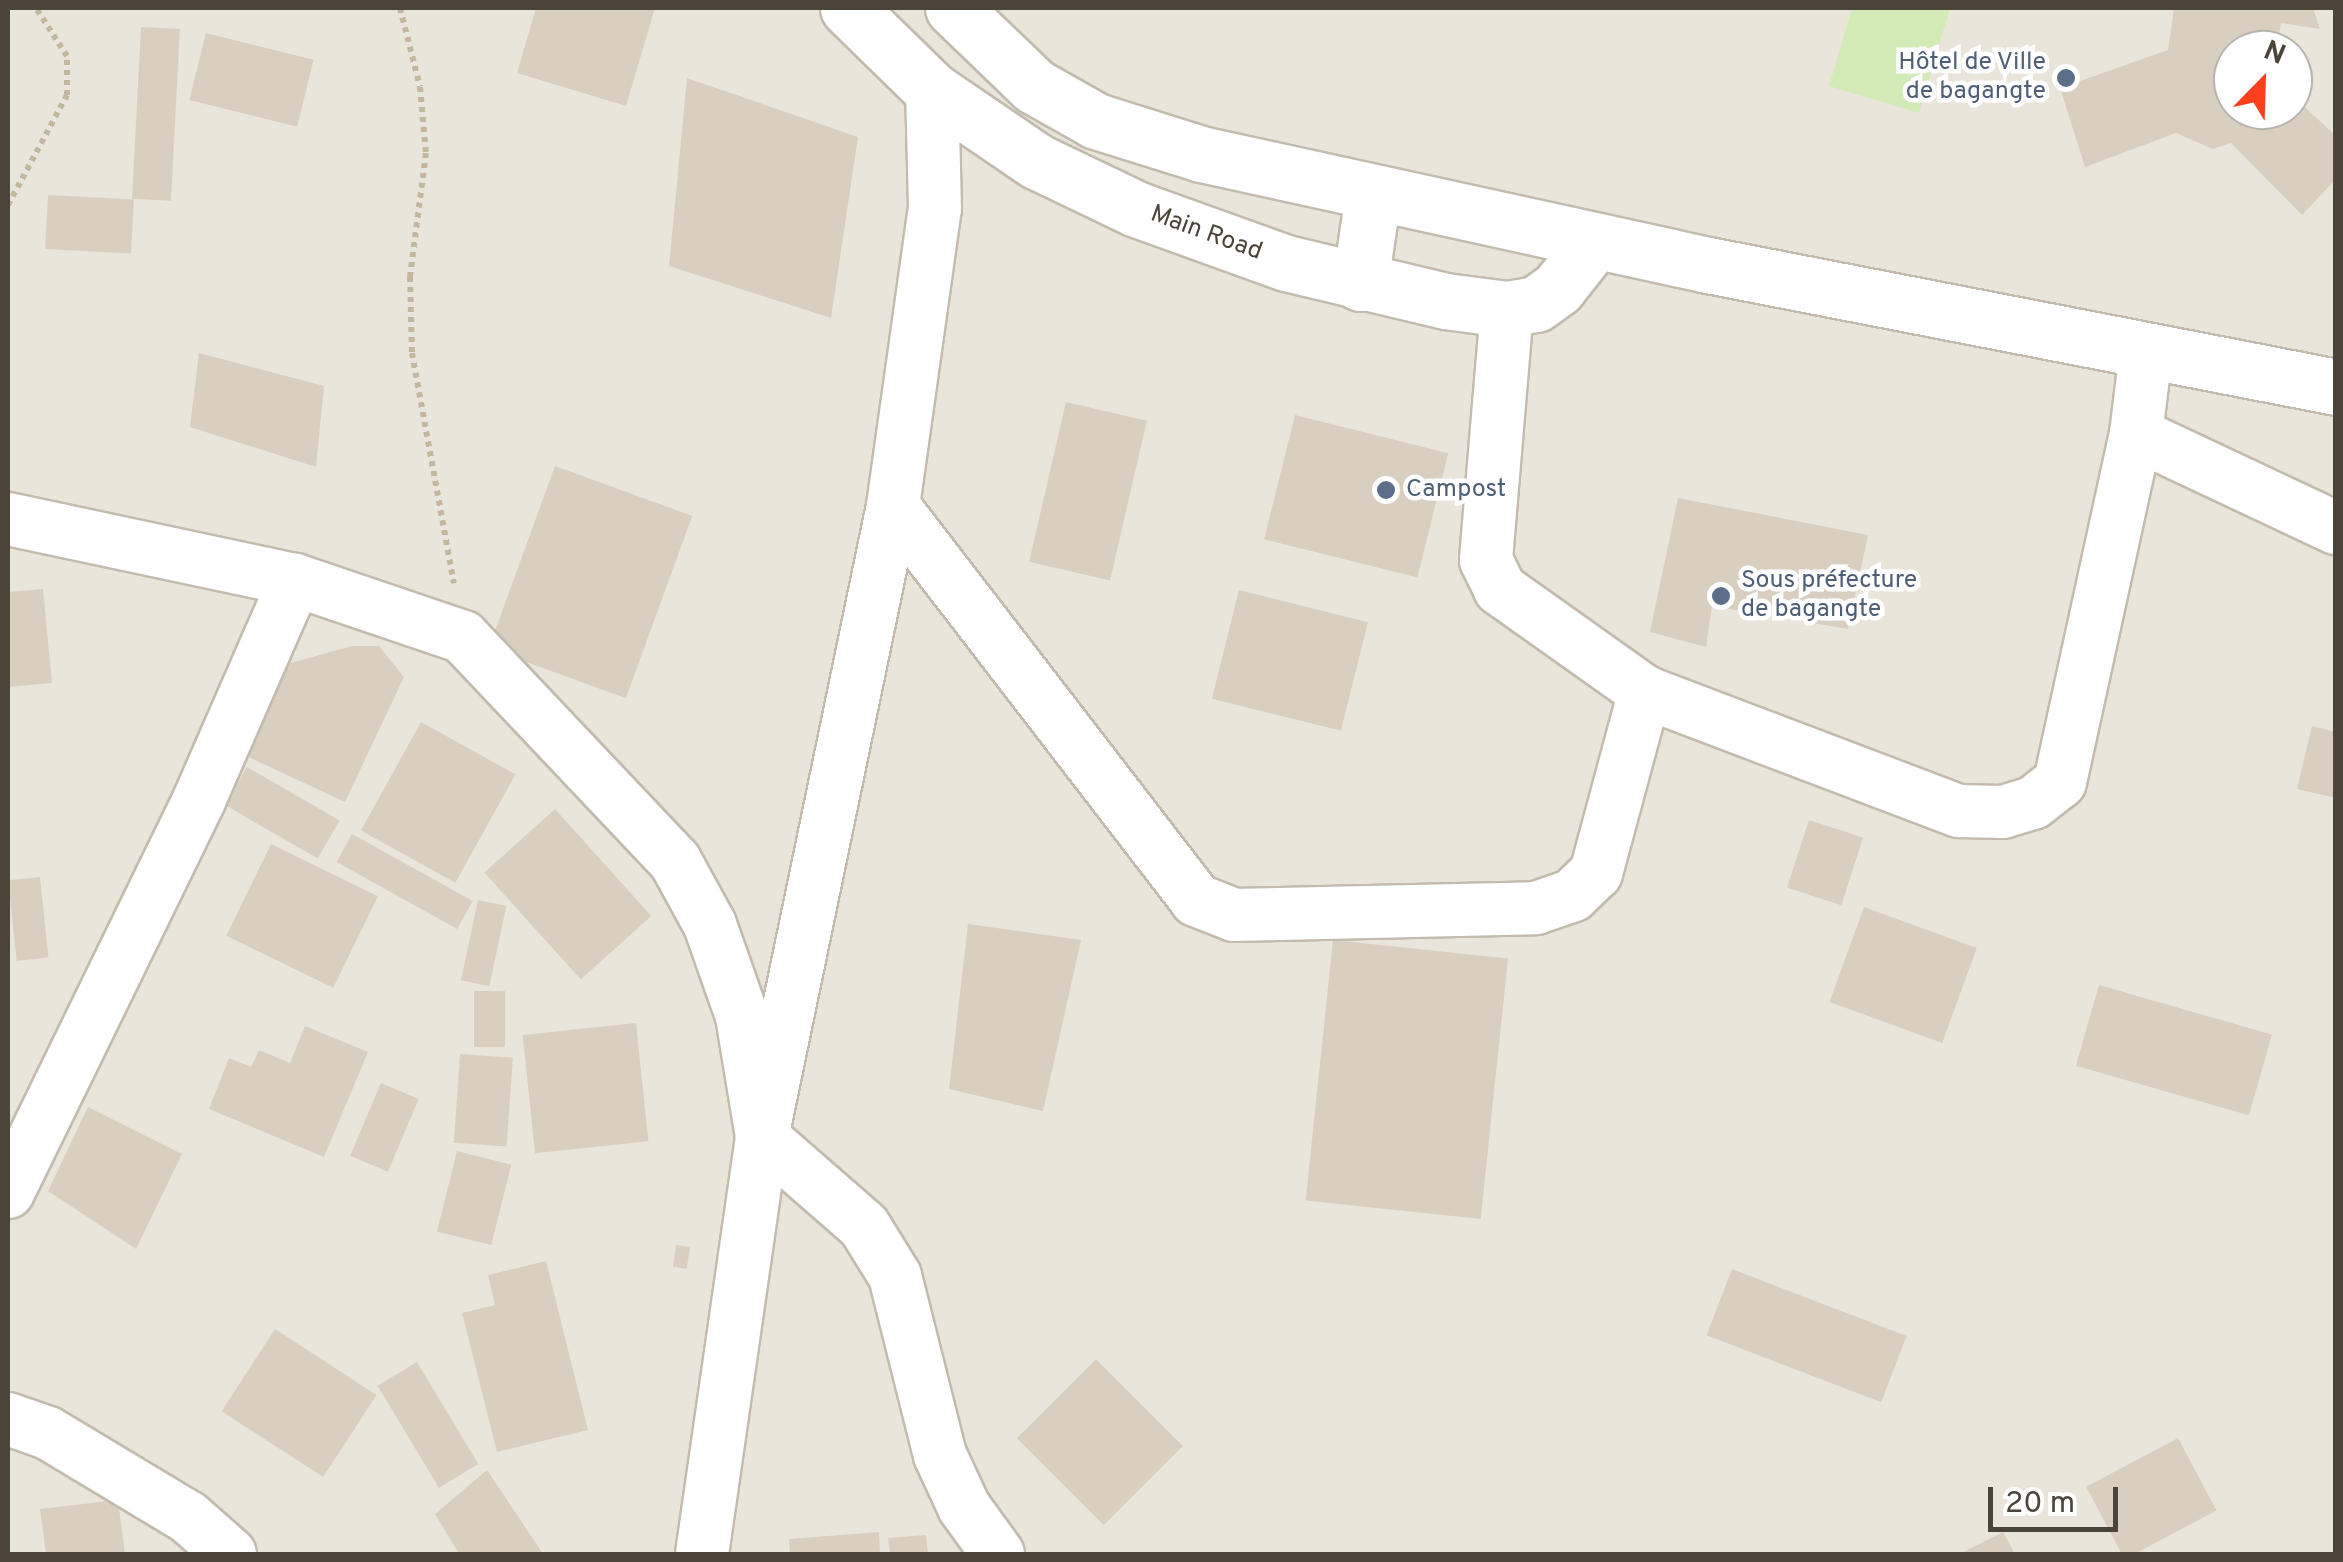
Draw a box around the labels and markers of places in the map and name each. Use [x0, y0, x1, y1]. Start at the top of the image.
place label: Hôtel de Ville de bagangte [1897, 49, 2046, 108]
marker: Hôtel de Ville de bagangte [2055, 67, 2077, 89]
place label: Campost [1406, 475, 1506, 505]
marker: Campost [1375, 479, 1397, 501]
place label: Sous préfecture de bagangte [1741, 567, 1917, 626]
marker: Sous préfecture de bagangte [1710, 585, 1732, 607]

